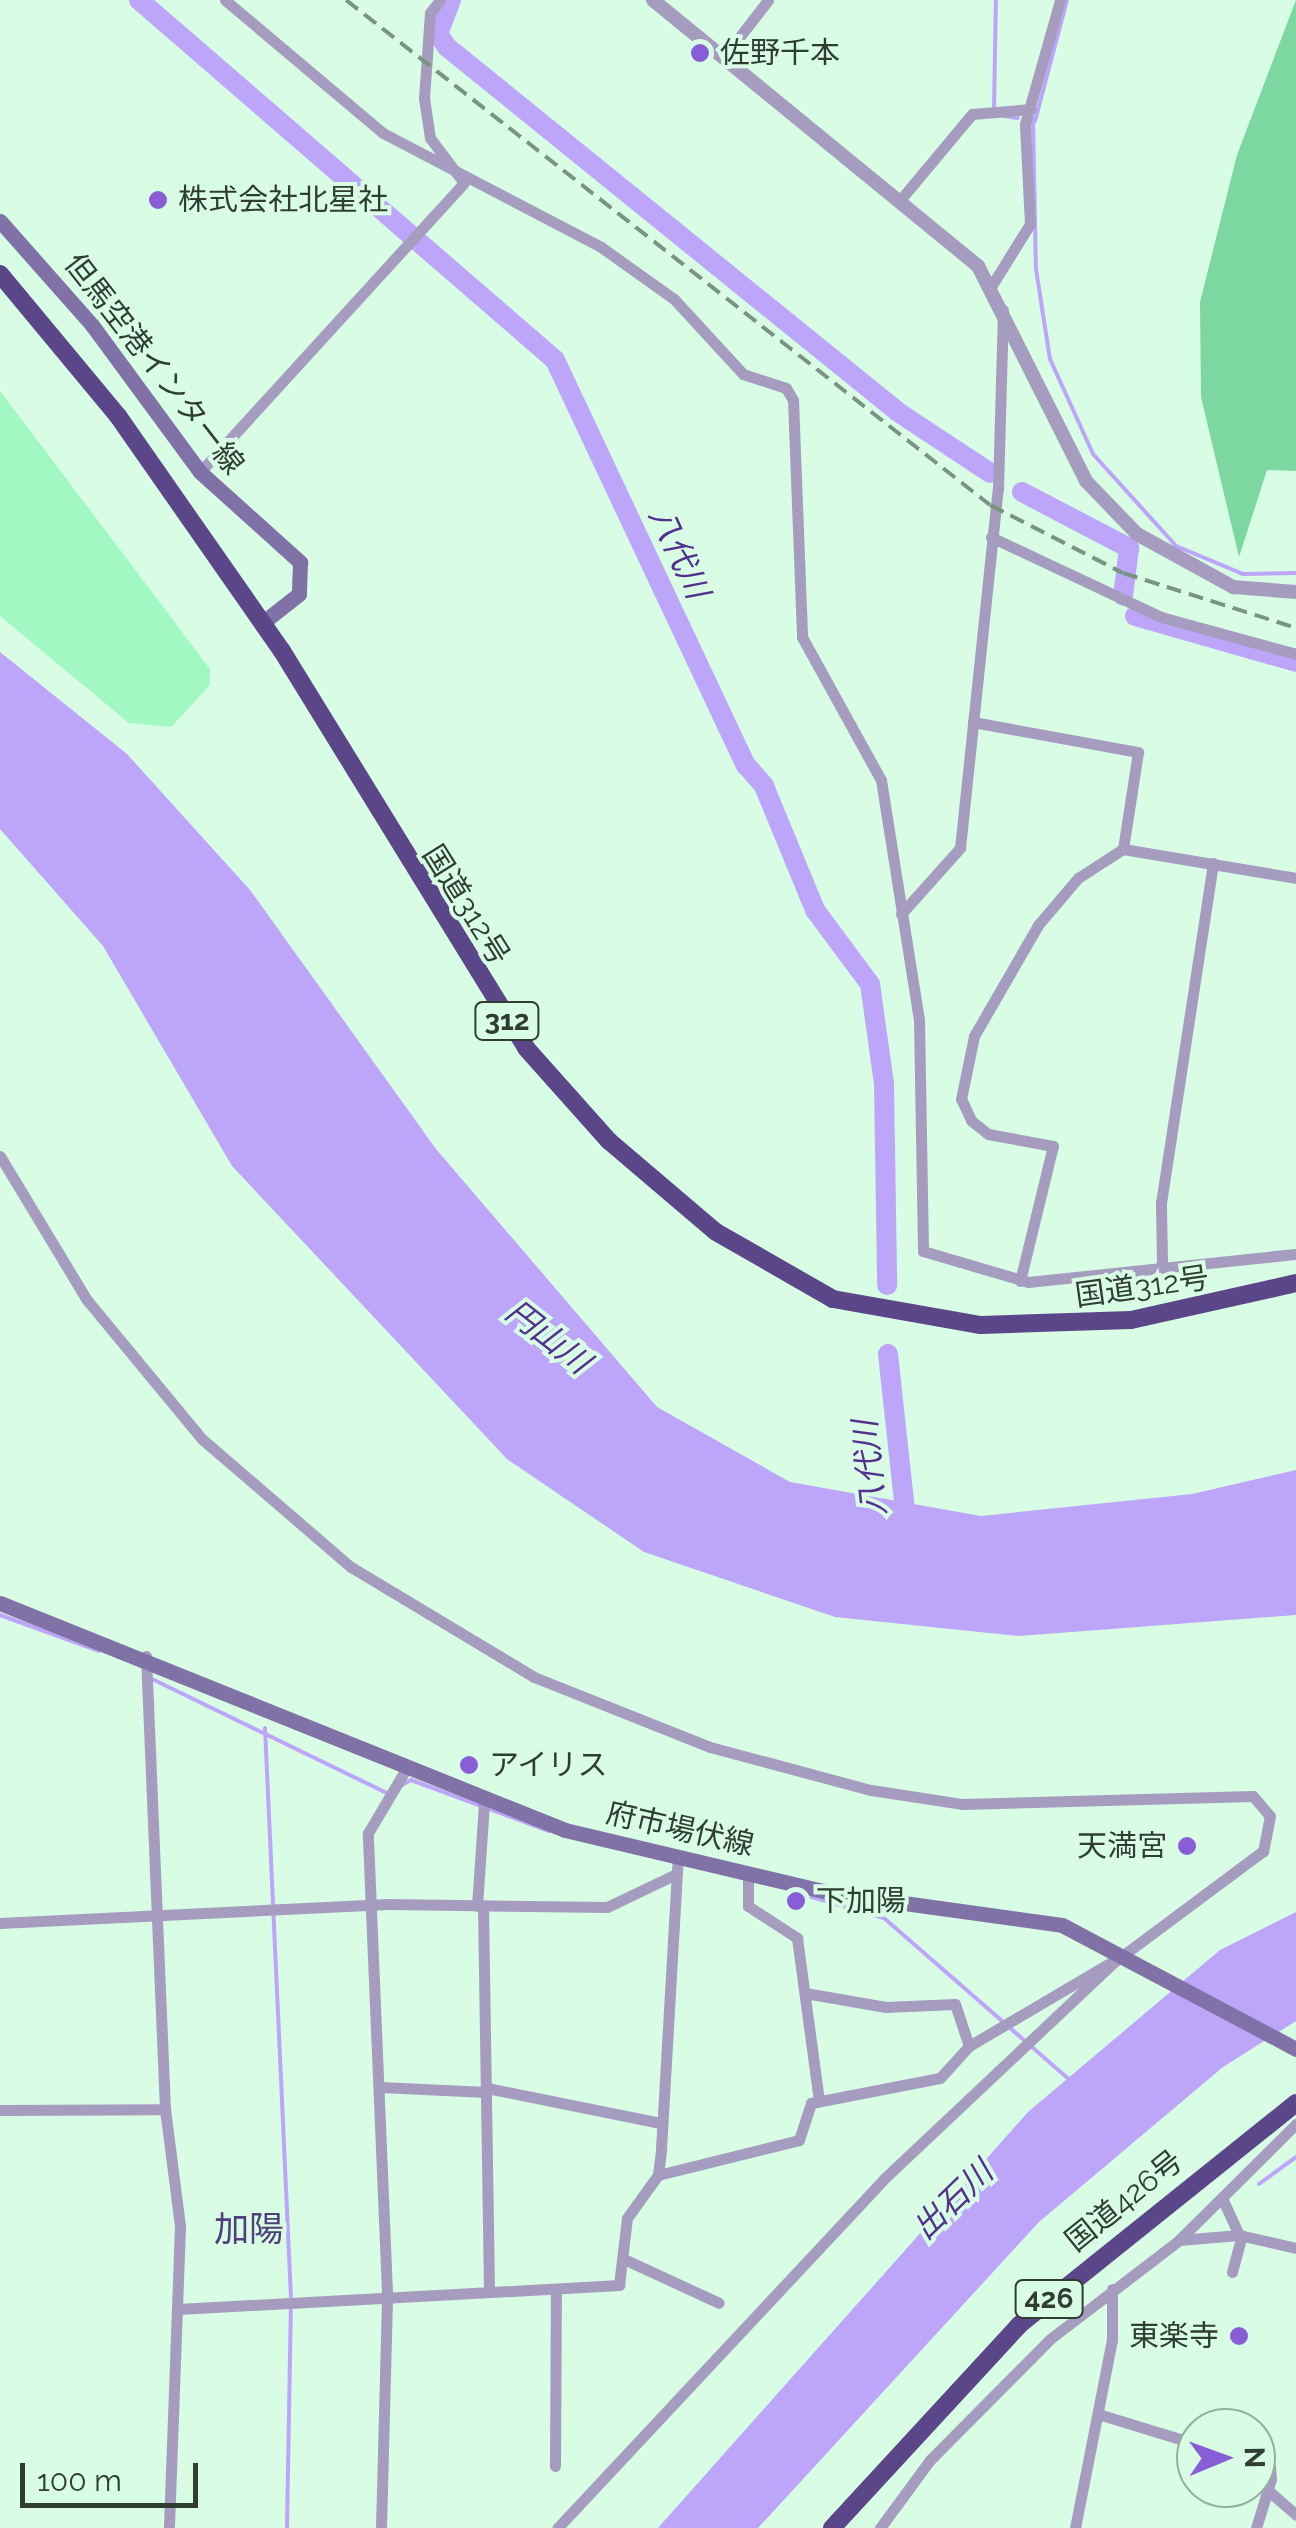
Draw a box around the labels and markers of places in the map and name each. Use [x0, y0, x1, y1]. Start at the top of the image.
place label: 佐野千本 [720, 35, 840, 71]
marker: 佐野千本 [689, 42, 711, 64]
place label: 株式会社北星社 [178, 182, 388, 218]
marker: 株式会社北星社 [147, 189, 169, 211]
place label: アイリス [489, 1747, 609, 1783]
marker: アイリス [458, 1754, 480, 1776]
place label: 天満宮 [1077, 1828, 1167, 1864]
marker: 天満宮 [1176, 1835, 1198, 1857]
place label: 下加陽 [816, 1883, 906, 1919]
marker: 下加陽 [785, 1890, 807, 1912]
place label: 東楽寺 [1129, 2318, 1219, 2354]
marker: 東楽寺 [1228, 2325, 1250, 2347]

